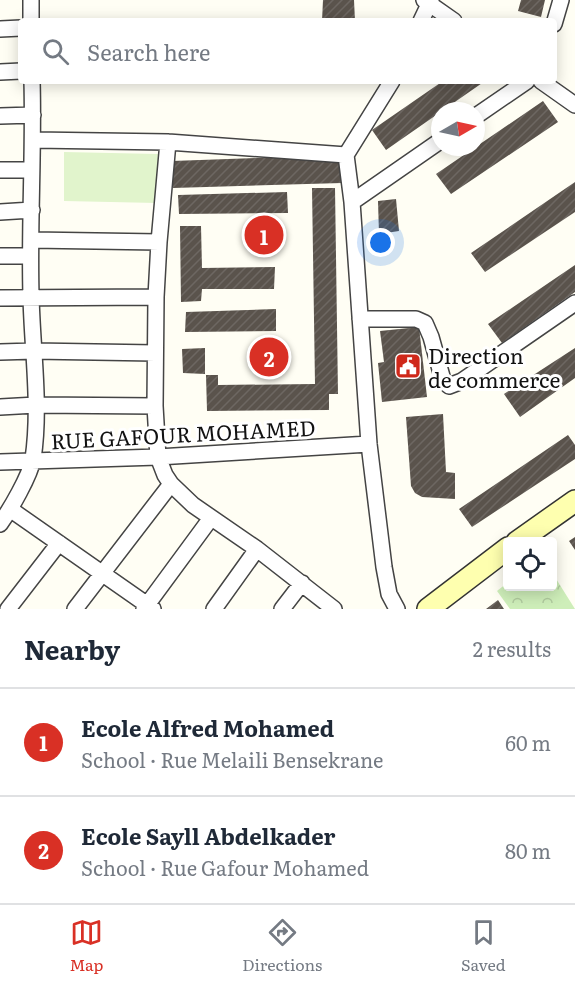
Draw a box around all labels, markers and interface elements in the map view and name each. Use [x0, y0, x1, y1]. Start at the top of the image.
search box [18, 18, 557, 84]
icon: search [39, 35, 72, 68]
text: Search here [87, 35, 210, 68]
north arrow [431, 102, 485, 156]
pin: 1 [244, 212, 284, 258]
your location [366, 228, 395, 257]
pin: 2 [250, 334, 288, 380]
place label: Direction de commerce [428, 339, 560, 394]
public building icon: Direction de commerce [393, 351, 423, 381]
street label: RUE GAFOUR MOHAMED [50, 411, 316, 455]
map controls [503, 537, 557, 591]
button: locate [503, 537, 557, 591]
text: Nearby [24, 629, 120, 668]
text: 2 results [473, 633, 551, 663]
text: Ecole Alfred Mohamed [81, 711, 334, 744]
text: 1 [39, 727, 48, 757]
text: 60 m [505, 727, 551, 757]
text: School · Rue Melaili Bensekrane [81, 744, 383, 774]
text: Ecole Sayll Abdelkader [81, 819, 335, 852]
text: 2 [38, 835, 49, 865]
text: 80 m [505, 835, 551, 865]
text: School · Rue Gafour Mohamed [81, 852, 369, 882]
tab: Map [69, 916, 103, 976]
tab: Directions [242, 916, 322, 976]
tab: Saved [461, 916, 506, 976]

